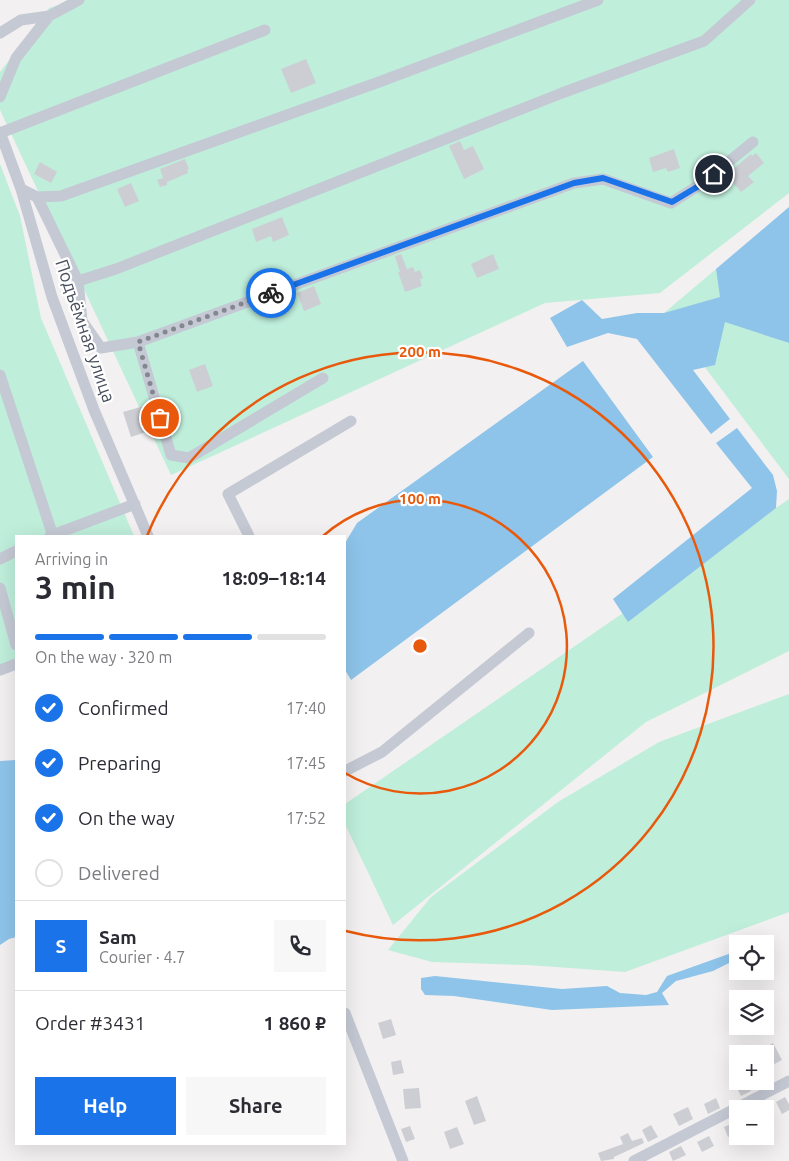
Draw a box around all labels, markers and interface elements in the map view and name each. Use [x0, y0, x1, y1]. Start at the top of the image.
pin [693, 153, 735, 195]
icon: home [700, 160, 728, 188]
street label: Подъёмная улица [52, 257, 120, 405]
courier [246, 268, 296, 318]
icon: bike [257, 279, 285, 307]
text: 200 m [399, 343, 441, 360]
pin [139, 397, 181, 439]
icon: bag [146, 404, 174, 432]
text: 100 m [399, 490, 441, 507]
text: Arriving in [35, 550, 108, 568]
text: 18:09–18:14 [221, 567, 326, 589]
text: 3 min [35, 569, 116, 605]
centre of rings [411, 637, 429, 655]
text: On the way · 320 m [35, 648, 172, 666]
icon: check [35, 694, 63, 722]
text: Confirmed [78, 697, 169, 719]
text: 17:40 [286, 699, 326, 717]
icon: check [35, 749, 63, 777]
text: Preparing [78, 752, 162, 774]
text: 17:45 [286, 754, 326, 772]
icon: check [35, 804, 63, 832]
text: On the way [78, 807, 175, 829]
text: 17:52 [286, 809, 326, 827]
text: Delivered [78, 862, 160, 884]
button: phone [274, 920, 326, 972]
text: Sam [99, 926, 137, 948]
text: S [56, 935, 66, 957]
map controls [729, 935, 774, 1145]
button: locate [729, 935, 774, 980]
text: Courier · 4.7 [99, 948, 185, 966]
button: layers [729, 990, 774, 1035]
text: Order #3431 [35, 1012, 145, 1034]
text: 1 860 ₽ [263, 1012, 326, 1034]
button: + [729, 1045, 774, 1090]
button: Help [35, 1077, 176, 1135]
button: Share [186, 1077, 326, 1135]
button: − [729, 1100, 774, 1145]

